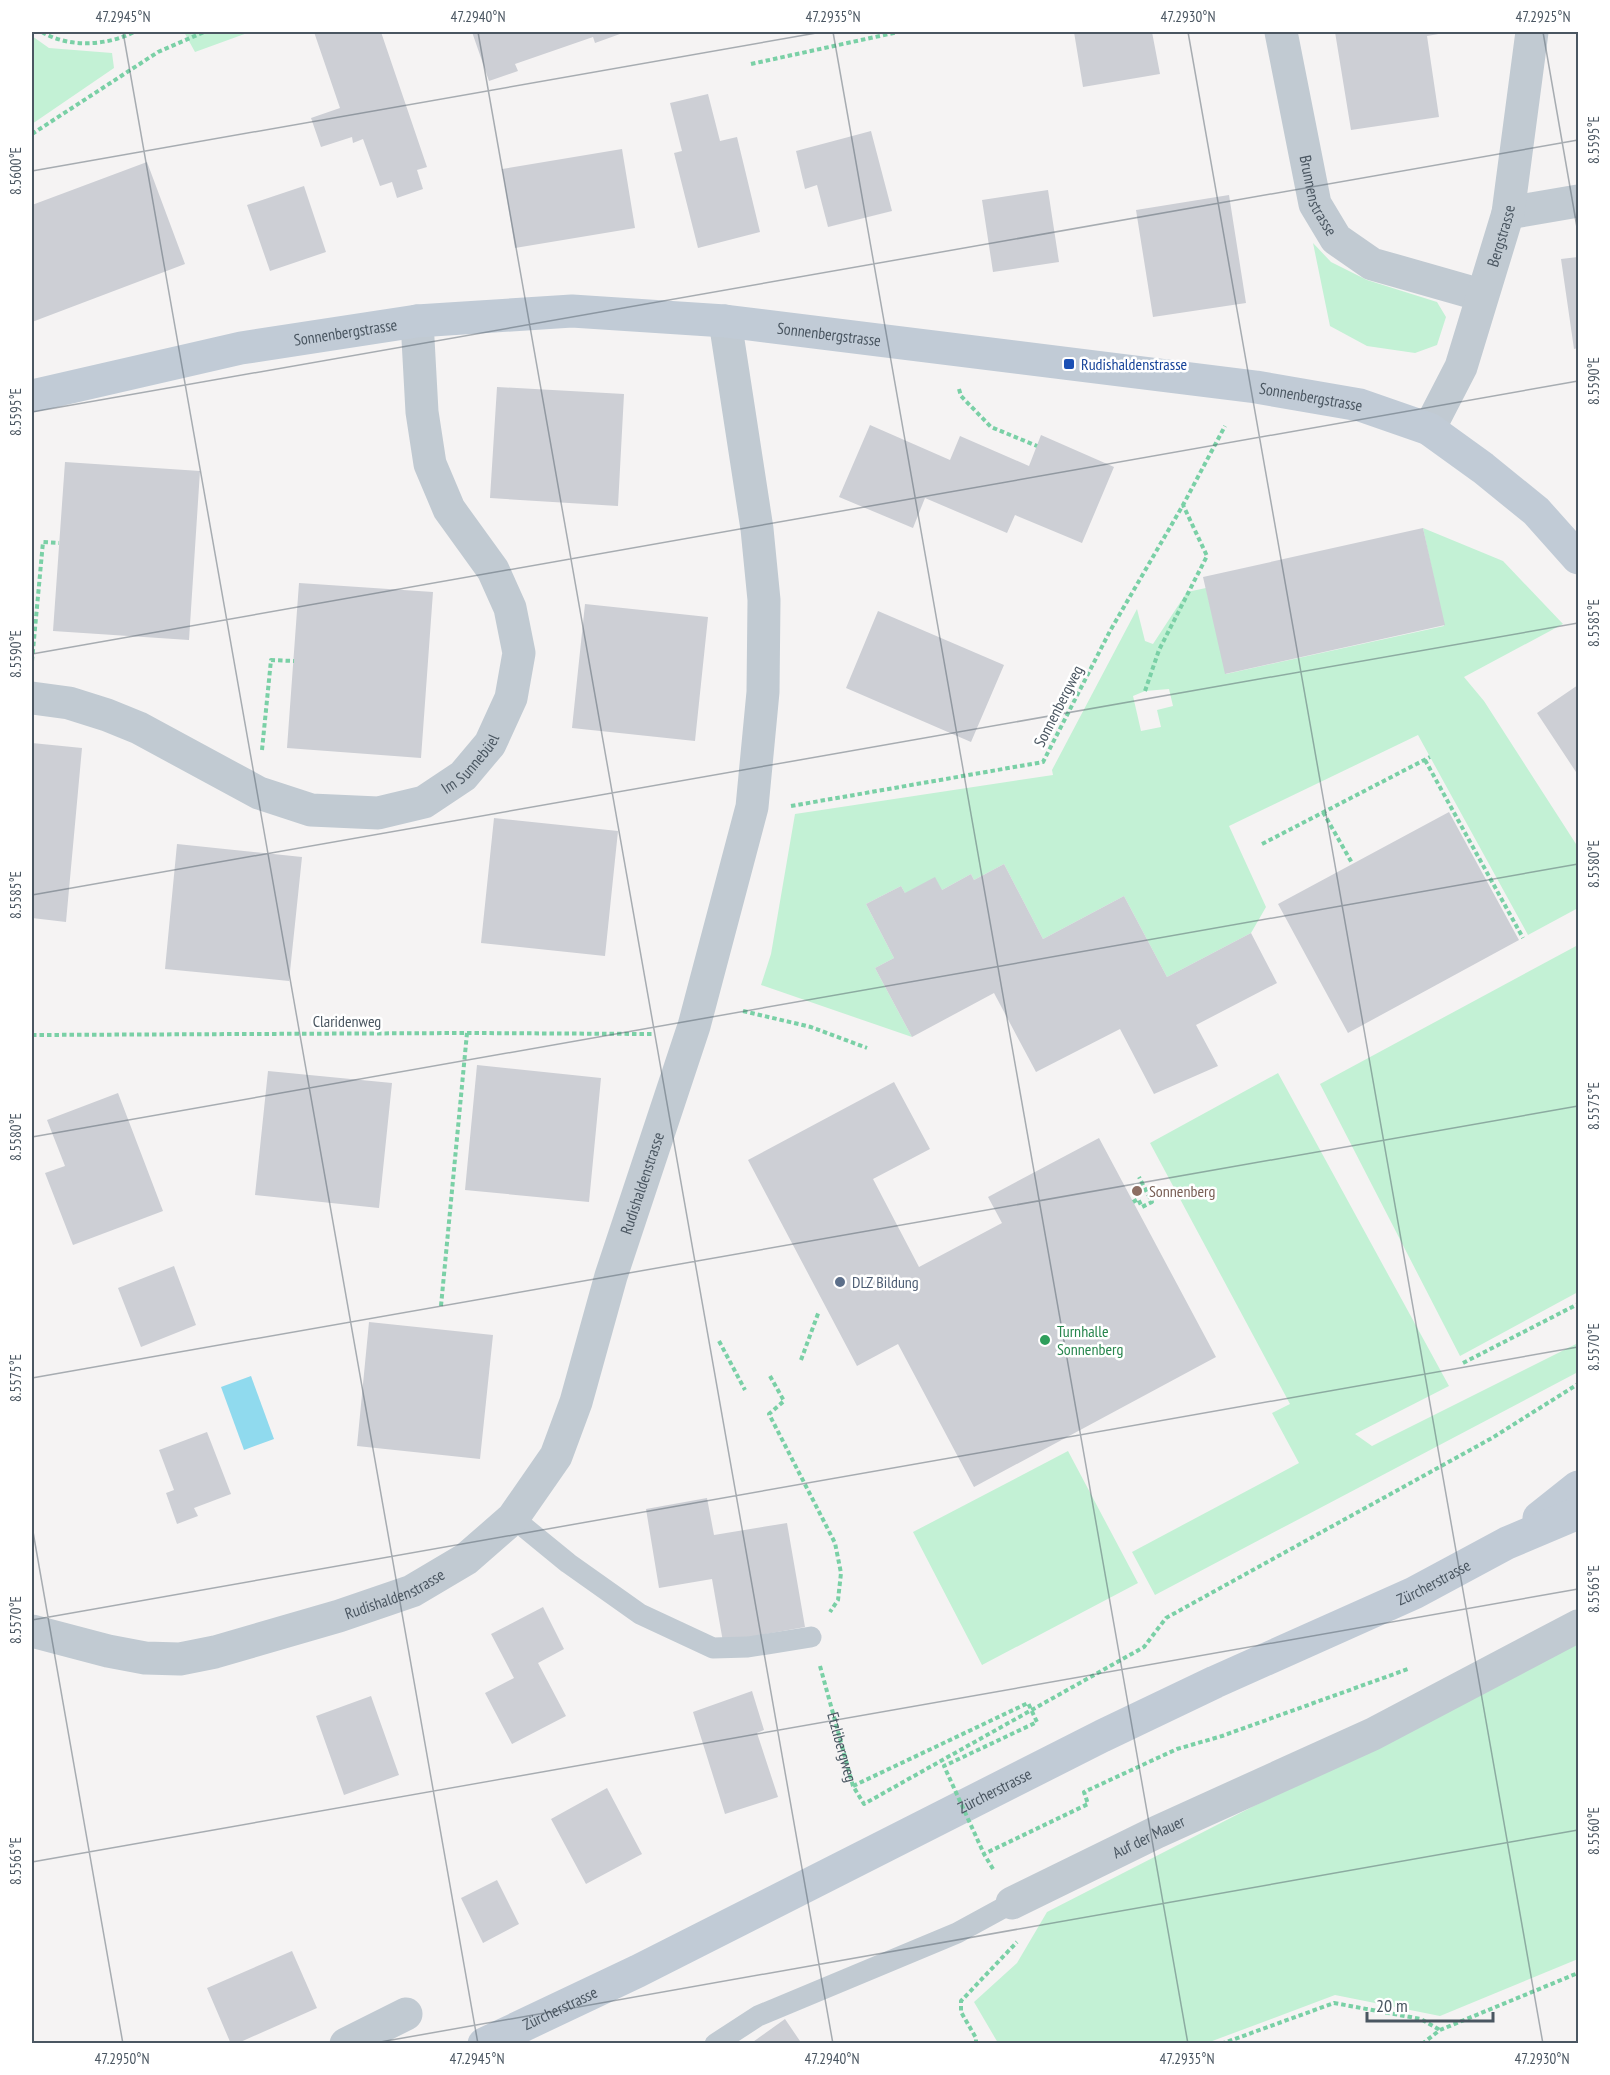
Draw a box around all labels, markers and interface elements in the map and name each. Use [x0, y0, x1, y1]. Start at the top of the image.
text: 47.2945°N [95, 7, 151, 26]
text: 47.2940°N [450, 7, 506, 26]
text: 47.2935°N [805, 7, 861, 26]
text: 47.2930°N [1160, 7, 1216, 26]
text: 47.2925°N [1515, 7, 1571, 26]
text: 8.5595°E [1584, 116, 1603, 164]
text: 8.5600°E [6, 147, 25, 195]
street label: Brunnenstrasse [1296, 153, 1342, 239]
street label: Bergstrasse [1482, 204, 1519, 269]
street label: Sonnenbergstrasse [292, 314, 398, 350]
street label: Sonnenbergstrasse [776, 318, 882, 350]
place label: Rudishaldenstrasse [1081, 354, 1187, 374]
marker: Rudishaldenstrasse [1062, 357, 1076, 371]
text: 8.5590°E [1584, 357, 1603, 405]
street label: Sonnenbergstrasse [1258, 378, 1364, 415]
text: 8.5595°E [6, 388, 25, 436]
text: 8.5585°E [1584, 599, 1603, 647]
text: 8.5590°E [6, 630, 25, 678]
street label: Sonnenbergweg [1029, 662, 1087, 750]
street label: Im Sunnebüel [437, 730, 503, 798]
text: 8.5580°E [1584, 840, 1603, 888]
text: 8.5585°E [6, 871, 25, 919]
street label: Claridenweg [313, 1011, 381, 1031]
text: 8.5575°E [1584, 1082, 1603, 1130]
text: 8.5580°E [6, 1113, 25, 1161]
street label: Rudishaldenstrasse [616, 1130, 668, 1237]
place label: Sonnenberg [1149, 1181, 1215, 1201]
marker: Sonnenberg [1130, 1184, 1144, 1198]
place label: DLZ Bildung [852, 1272, 919, 1292]
marker: DLZ Bildung [833, 1275, 847, 1289]
place label: Turnhalle Sonnenberg [1057, 1321, 1123, 1359]
text: 8.5570°E [1584, 1323, 1603, 1371]
marker: Turnhalle Sonnenberg [1038, 1333, 1052, 1347]
text: 8.5575°E [6, 1354, 25, 1402]
street label: Zürcherstrasse [1394, 1555, 1474, 1609]
street label: Rudishaldenstrasse [342, 1564, 448, 1623]
text: 8.5565°E [1584, 1565, 1603, 1613]
text: 8.5570°E [6, 1596, 25, 1644]
street label: Etzlibergweg [823, 1710, 861, 1784]
street label: Zürcherstrasse [954, 1763, 1035, 1818]
text: 8.5560°E [1584, 1807, 1603, 1855]
street label: Auf der Mauer [1109, 1810, 1189, 1862]
text: 8.5565°E [6, 1837, 25, 1885]
street label: Zürcherstrasse [519, 1982, 600, 2034]
scale bar [1367, 1985, 1493, 2023]
text: 20 m [1376, 1994, 1408, 2017]
text: 47.2950°N [94, 2049, 150, 2068]
text: 47.2945°N [449, 2049, 505, 2068]
text: 47.2940°N [804, 2049, 860, 2068]
text: 47.2935°N [1159, 2049, 1215, 2068]
text: 47.2930°N [1514, 2049, 1570, 2068]

